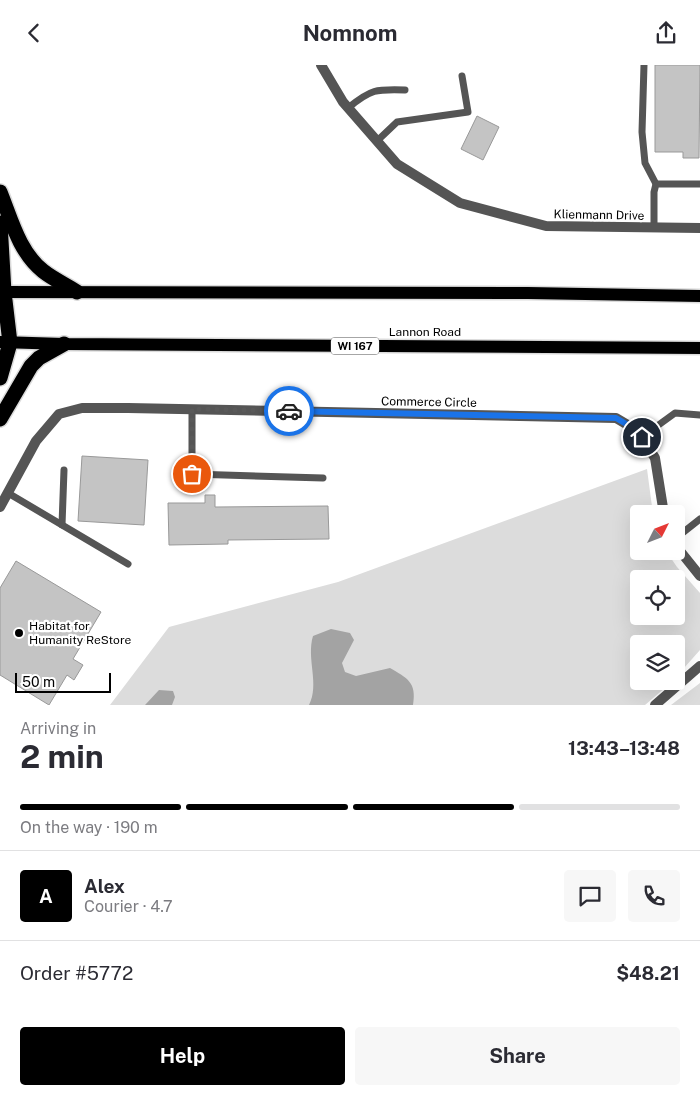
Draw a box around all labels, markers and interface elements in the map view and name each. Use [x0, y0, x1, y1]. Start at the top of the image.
icon: back [20, 19, 48, 47]
icon: share [652, 19, 680, 47]
text: Nomnom [303, 20, 397, 46]
street label: Klienmann Drive [553, 207, 645, 223]
street label: Lannon Road [389, 325, 461, 339]
road number: WI 167 [331, 337, 379, 355]
courier [264, 386, 314, 436]
street label: Commerce Circle [381, 394, 477, 410]
icon: car [275, 397, 303, 425]
pin [621, 416, 663, 458]
icon: home [628, 423, 656, 451]
pin [171, 453, 213, 495]
icon: bag [178, 460, 206, 488]
north arrow [630, 505, 685, 560]
map controls [630, 505, 685, 690]
button: locate [630, 570, 685, 625]
place label: Habitat for Humanity ReStore [29, 619, 131, 647]
marker: Habitat for Humanity ReStore [13, 627, 25, 639]
button: layers [630, 635, 685, 690]
scale bar [15, 670, 111, 693]
text: 50 m [22, 674, 55, 690]
text: Arriving in [20, 719, 96, 738]
text: 13:43–13:48 [568, 737, 680, 759]
text: 2 min [20, 738, 104, 775]
text: On the way · 190 m [20, 818, 158, 837]
button: chat [564, 870, 616, 922]
button: phone [628, 870, 680, 922]
text: Alex [84, 875, 125, 897]
text: A [39, 885, 53, 907]
text: Courier · 4.7 [84, 897, 173, 916]
text: Order #5772 [20, 962, 133, 984]
text: $48.21 [616, 962, 680, 984]
button: Help [20, 1027, 345, 1085]
button: Share [355, 1027, 680, 1085]

